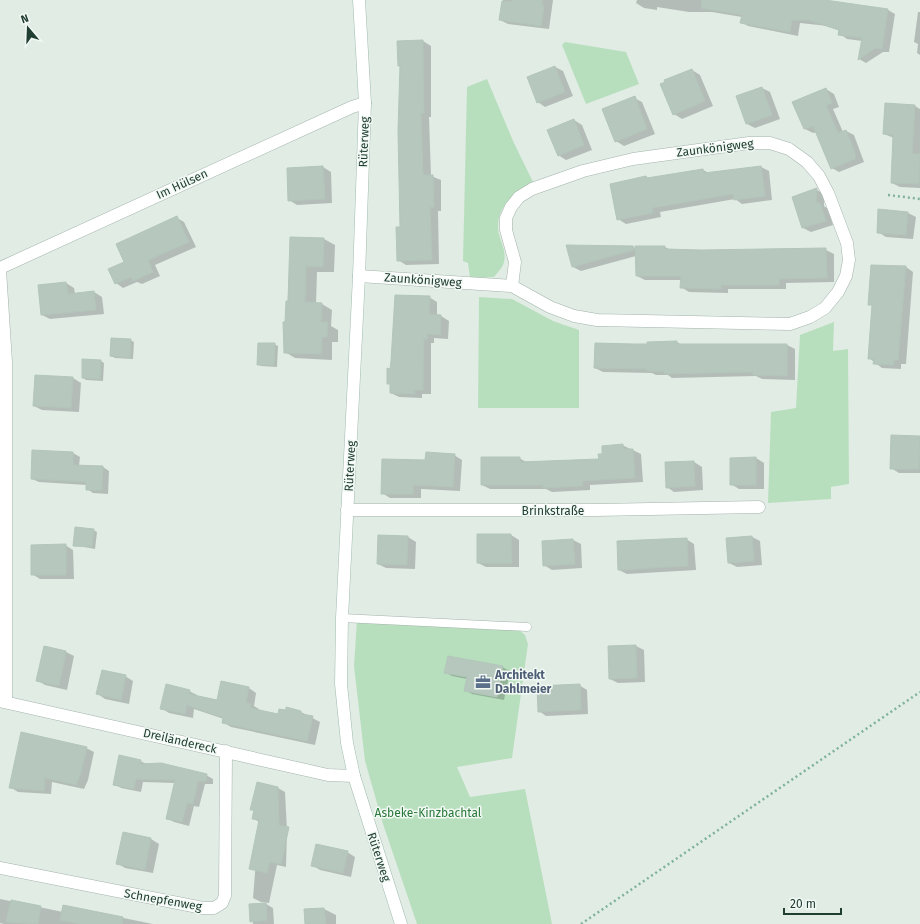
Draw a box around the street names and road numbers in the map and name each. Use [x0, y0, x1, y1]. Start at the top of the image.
street label: Rüterweg [356, 116, 372, 168]
street label: Zaunkönigweg [676, 136, 755, 160]
street label: Im Hülsen [154, 166, 210, 202]
street label: Zaunkönigweg [384, 270, 463, 290]
street label: Rüterweg [342, 439, 358, 492]
street label: Brinkstraße [522, 504, 584, 518]
street label: Dreiländereck [142, 726, 219, 756]
street label: Rüterweg [364, 831, 394, 884]
street label: Schnepfenweg [123, 886, 204, 914]

